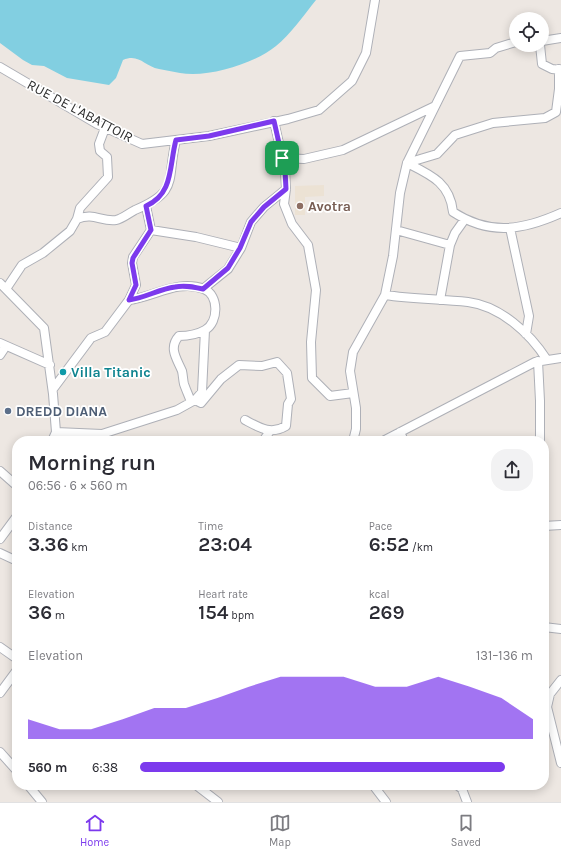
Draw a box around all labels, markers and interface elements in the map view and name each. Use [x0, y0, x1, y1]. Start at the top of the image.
map controls [509, 12, 549, 52]
button: locate [509, 12, 549, 52]
street label: RUE DE L'ABATTOIR [24, 76, 136, 146]
pin [265, 141, 299, 175]
icon: arrive [271, 147, 293, 169]
place label: Avotra [308, 198, 351, 215]
marker: Avotra [295, 201, 305, 211]
place label: Villa Titanic [71, 364, 151, 381]
marker: Villa Titanic [58, 367, 68, 377]
place label: DREDD DIANA [16, 403, 107, 420]
marker: DREDD DIANA [3, 406, 13, 416]
button: share [491, 449, 533, 491]
text: Morning run [28, 450, 156, 476]
text: 06:56 · 6 × 560 m [28, 478, 128, 493]
text: Distance [28, 520, 72, 533]
text: Time [198, 520, 223, 533]
text: Pace [369, 520, 392, 533]
text: 3.36 [28, 533, 69, 556]
text: 23:04 [198, 533, 252, 556]
text: 6:52 [369, 533, 409, 556]
text: km [69, 541, 88, 554]
text: /km [409, 541, 433, 554]
text: Elevation [28, 588, 75, 601]
text: Heart rate [198, 588, 248, 601]
text: kcal [369, 588, 390, 601]
text: 36 [28, 601, 52, 624]
text: 154 [198, 601, 229, 624]
text: 269 [369, 601, 405, 624]
text: m [52, 609, 65, 622]
text: bpm [229, 609, 254, 622]
text: Elevation [28, 648, 83, 663]
text: 131–136 m [476, 648, 533, 663]
text: 560 m [28, 760, 67, 775]
text: 6:38 [92, 760, 118, 775]
tab: Home [80, 812, 109, 849]
tab: Map [269, 812, 291, 849]
tab: Saved [451, 812, 481, 849]

